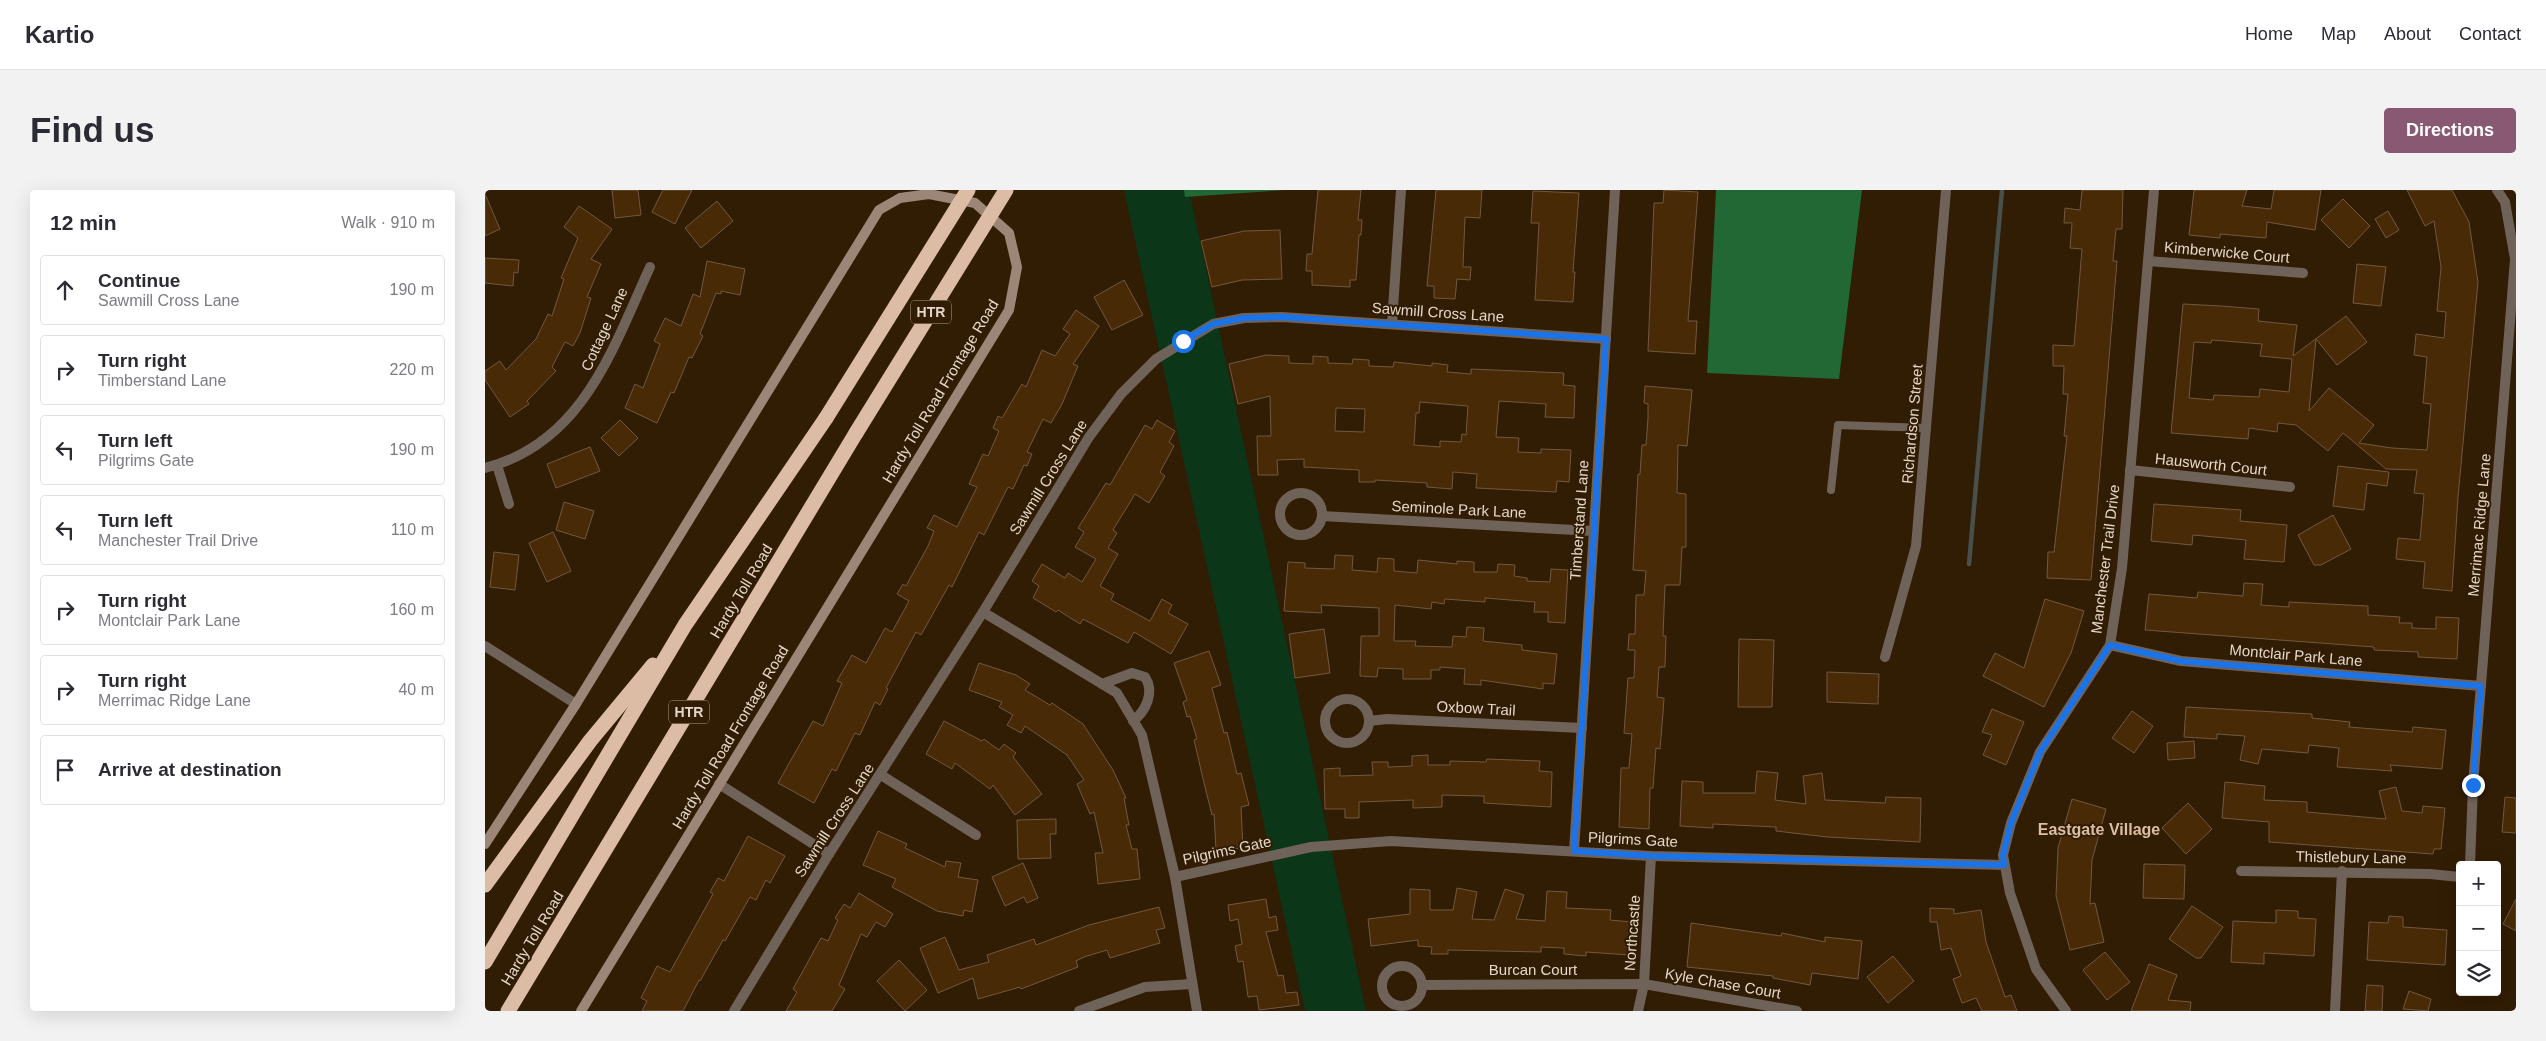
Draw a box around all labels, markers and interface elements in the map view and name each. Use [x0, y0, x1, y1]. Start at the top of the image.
text: Kartio [25, 21, 94, 48]
text: Home [2245, 24, 2293, 44]
text: Map [2321, 24, 2356, 44]
text: About [2384, 24, 2431, 44]
text: Contact [2459, 24, 2521, 44]
button: Directions [2384, 108, 2516, 153]
text: Find us [30, 110, 154, 149]
text: 12 min [50, 211, 117, 234]
text: Walk · 910 m [341, 214, 435, 231]
street label: Kimberwicke Court [2164, 238, 2291, 266]
text: Continue [98, 270, 180, 291]
icon: ahead [51, 276, 79, 304]
text: 190 m [390, 281, 434, 298]
street label: Cottage Lane [577, 285, 631, 373]
text: Sawmill Cross Lane [98, 292, 239, 309]
street label: Hardy Toll Road Frontage Road [878, 296, 1002, 486]
street label: Sawmill Cross Lane [1371, 299, 1505, 325]
road number: HTR [911, 300, 951, 324]
route start [1172, 330, 1195, 353]
text: Turn right [98, 350, 186, 371]
icon: right [51, 356, 79, 384]
text: 220 m [390, 361, 434, 378]
street label: Richardson Street [1898, 363, 1926, 485]
text: Timberstand Lane [98, 372, 226, 389]
street label: Sawmill Cross Lane [1006, 416, 1090, 538]
text: Turn left [98, 430, 173, 451]
icon: left [51, 436, 79, 464]
text: 190 m [390, 441, 434, 458]
street label: Hausworth Court [2154, 450, 2269, 478]
text: Pilgrims Gate [98, 452, 194, 469]
street label: Merrimac Ridge Lane [2464, 453, 2494, 597]
street label: Timberstand Lane [1566, 459, 1592, 581]
street label: Manchester Trail Drive [2087, 483, 2123, 635]
street label: Seminole Park Lane [1391, 497, 1527, 521]
text: Turn left [98, 510, 173, 531]
icon: left [51, 516, 79, 544]
text: 110 m [391, 521, 434, 538]
text: Manchester Trail Drive [98, 532, 258, 549]
street label: Hardy Toll Road [706, 541, 776, 641]
text: Turn right [98, 590, 186, 611]
icon: right [51, 596, 79, 624]
text: 160 m [390, 601, 434, 618]
text: Montclair Park Lane [98, 612, 240, 629]
street label: Montclair Park Lane [2229, 641, 2363, 669]
street label: Hardy Toll Road Frontage Road [668, 642, 792, 832]
text: Turn right [98, 670, 186, 691]
icon: right [51, 676, 79, 704]
text: 40 m [398, 681, 434, 698]
text: Merrimac Ridge Lane [98, 692, 251, 709]
street label: Oxbow Trail [1436, 697, 1516, 719]
road number: HTR [669, 701, 709, 724]
icon: arrive [51, 756, 79, 784]
text: Arrive at destination [98, 759, 282, 780]
street label: Sawmill Cross Lane [791, 760, 877, 880]
route end [2462, 774, 2485, 797]
district label: Eastgate Village [2038, 821, 2160, 838]
street label: Pilgrims Gate [1588, 828, 1678, 850]
street label: Pilgrims Gate [1181, 832, 1273, 868]
street label: Thistlebury Lane [2295, 848, 2407, 866]
map controls [2456, 861, 2501, 996]
button: + [2456, 861, 2501, 906]
street label: Hardy Toll Road [497, 888, 567, 988]
street label: Northcastle [1621, 895, 1643, 971]
button: − [2456, 906, 2501, 951]
button: layers [2456, 951, 2501, 996]
street label: Burcan Court [1489, 961, 1578, 978]
street label: Kyle Chase Court [1664, 964, 1783, 1002]

